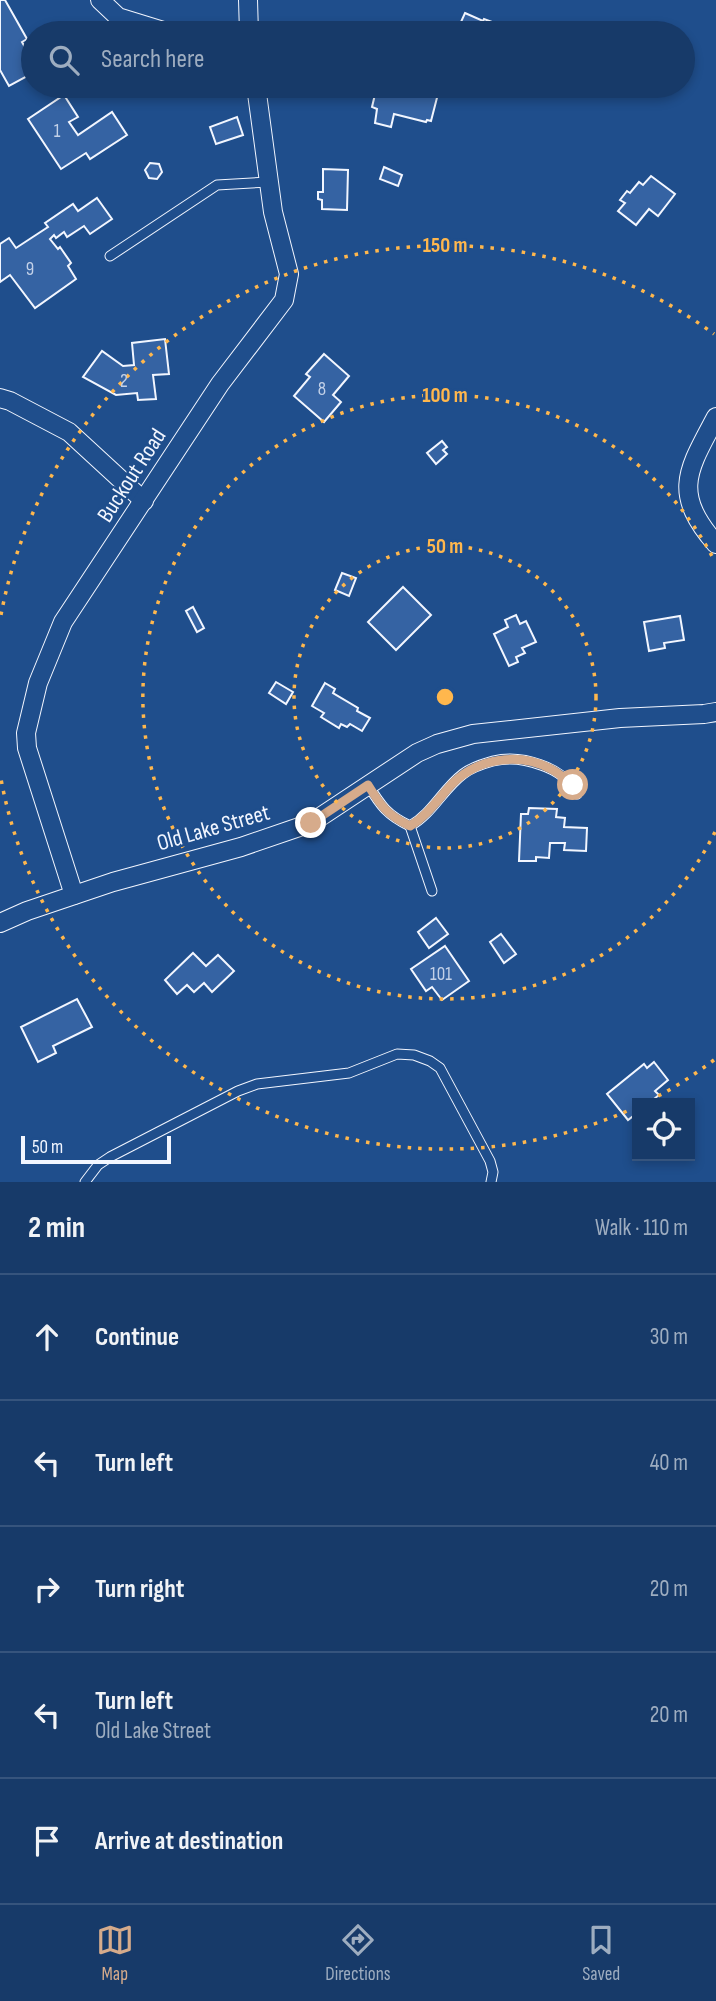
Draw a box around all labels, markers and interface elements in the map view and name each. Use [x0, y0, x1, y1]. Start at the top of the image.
search box [21, 21, 695, 98]
icon: search [45, 41, 83, 79]
text: Search here [101, 44, 204, 75]
house number: 1 [54, 120, 61, 143]
text: 150 m [423, 233, 467, 258]
house number: 9 [26, 258, 34, 281]
house number: 2 [120, 370, 128, 393]
house number: 8 [318, 378, 326, 401]
text: 100 m [422, 383, 468, 408]
street label: Buckout Road [91, 424, 172, 527]
text: 50 m [427, 534, 463, 559]
centre of rings [433, 685, 457, 709]
route start [557, 769, 588, 800]
street label: Old Lake Street [154, 799, 273, 857]
route end [295, 807, 326, 838]
house number: 101 [430, 963, 452, 986]
map controls [632, 1098, 695, 1161]
button: locate [632, 1098, 695, 1161]
scale bar [21, 1133, 172, 1165]
text: 50 m [32, 1136, 63, 1159]
text: 2 min [28, 1210, 85, 1246]
text: Walk · 110 m [595, 1214, 688, 1242]
icon: ahead [28, 1318, 66, 1356]
text: Continue [95, 1322, 179, 1353]
text: 30 m [650, 1323, 688, 1351]
icon: left [28, 1444, 66, 1482]
text: Turn left [95, 1448, 173, 1479]
text: 40 m [650, 1449, 688, 1477]
icon: right [28, 1570, 66, 1608]
text: Turn right [95, 1574, 184, 1605]
text: 20 m [650, 1575, 688, 1603]
text: Turn left [95, 1686, 173, 1717]
icon: left [28, 1696, 66, 1734]
text: 20 m [650, 1701, 688, 1729]
text: Old Lake Street [95, 1717, 211, 1745]
icon: arrive [28, 1822, 66, 1860]
text: Arrive at destination [95, 1826, 283, 1857]
tab: Map [96, 1921, 134, 1986]
tab: Directions [325, 1921, 391, 1986]
tab: Saved [582, 1921, 620, 1986]

